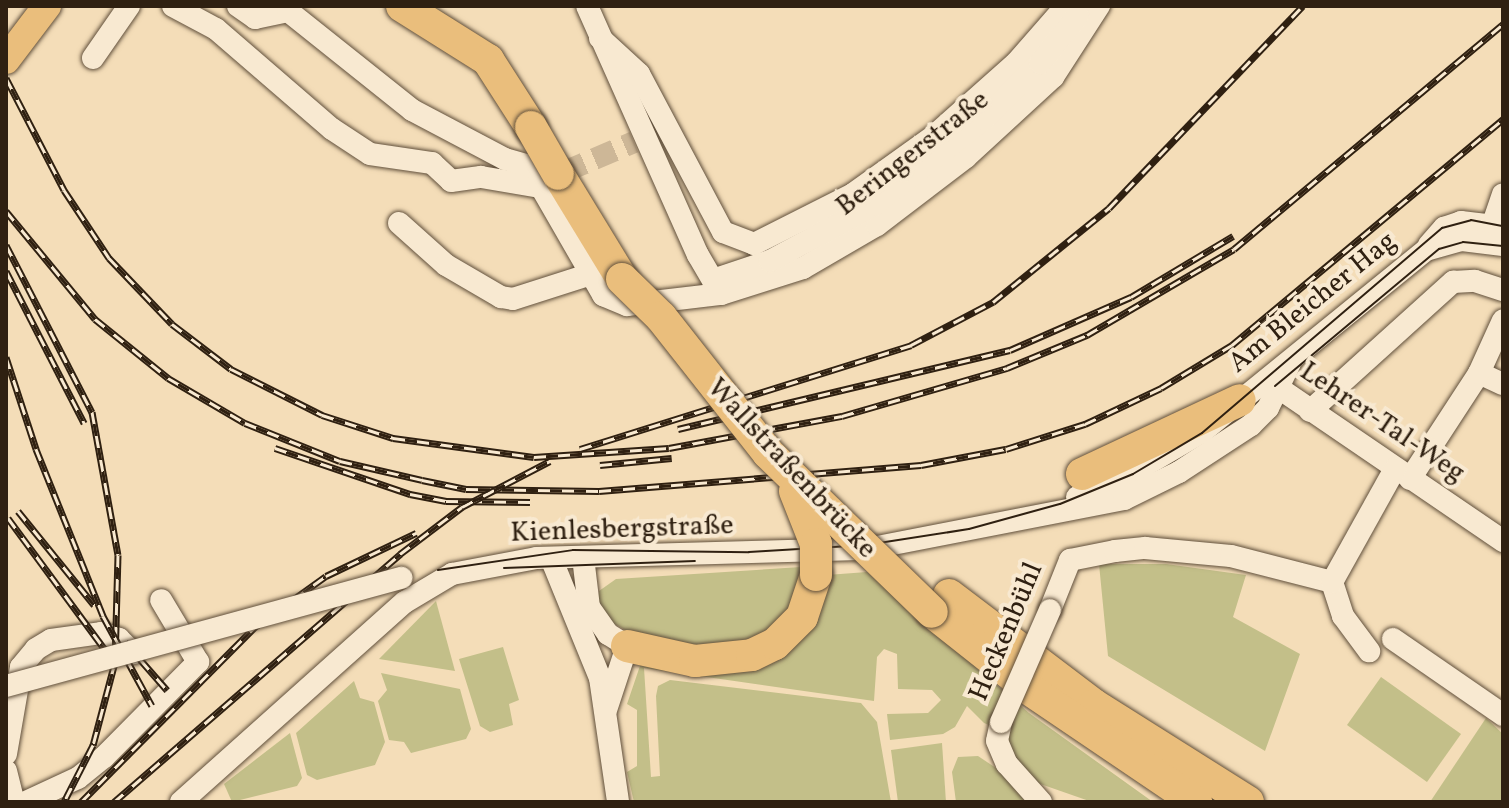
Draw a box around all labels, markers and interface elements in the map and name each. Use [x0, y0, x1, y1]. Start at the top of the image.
street label: Beringerstraße [830, 84, 996, 224]
street label: Am Bleicher Hag [1222, 225, 1404, 381]
street label: Lehrer-Tal-Weg [1293, 355, 1471, 491]
street label: Wallstraßenbrücke [699, 372, 883, 566]
street label: Kienlesbergstraße [510, 509, 734, 551]
street label: Heckenbühl [963, 558, 1051, 706]

